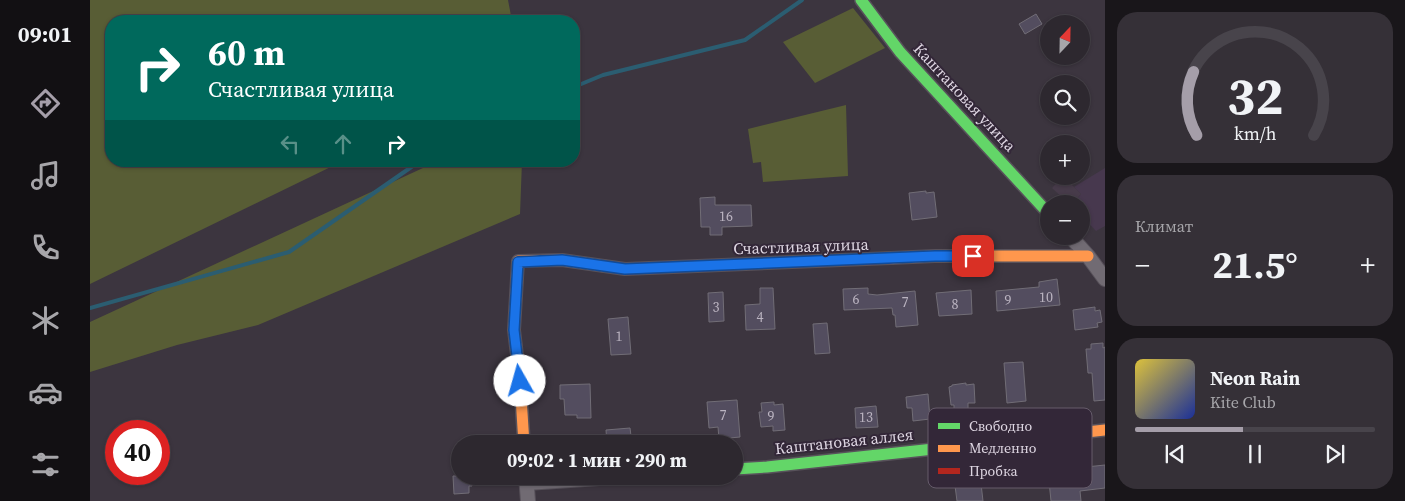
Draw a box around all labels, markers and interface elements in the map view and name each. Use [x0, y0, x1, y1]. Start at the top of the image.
north arrow [1040, 15, 1090, 65]
map controls [1040, 15, 1090, 245]
text: 09:01 [18, 19, 72, 49]
text: 60 m [208, 29, 285, 77]
icon: right [125, 35, 190, 100]
street label: Каштановая улица [909, 38, 1022, 157]
text: 32 [1227, 60, 1283, 131]
text: Счастливая улица [208, 74, 394, 104]
button: search [1040, 75, 1090, 125]
icon: directions [28, 86, 63, 121]
text: km/h [1234, 121, 1277, 146]
icon: left [276, 130, 304, 158]
icon: ahead [329, 130, 357, 158]
icon: right [382, 130, 410, 158]
button: + [1040, 135, 1090, 185]
icon: music [28, 158, 63, 193]
button: − [1040, 195, 1090, 245]
house number: 16 [719, 206, 733, 226]
text: Климат [1135, 215, 1193, 237]
icon: phone [28, 230, 63, 265]
street label: Счастливая улица [733, 233, 870, 259]
pin [952, 235, 994, 277]
text: 21.5° [1212, 239, 1298, 291]
icon: arrive [959, 242, 987, 270]
text: − [1135, 246, 1150, 284]
text: + [1360, 246, 1375, 284]
house number: 10 [1039, 287, 1053, 307]
house number: 6 [853, 289, 860, 309]
house number: 9 [1005, 290, 1012, 310]
house number: 7 [902, 292, 909, 312]
house number: 8 [952, 294, 959, 314]
house number: 3 [713, 297, 720, 317]
icon: climate [28, 303, 63, 338]
house number: 4 [757, 307, 764, 327]
house number: 1 [616, 326, 623, 346]
position arrow [493, 354, 545, 406]
text: Neon Rain [1210, 365, 1300, 391]
icon: car [28, 375, 63, 410]
text: Kite Club [1210, 391, 1276, 413]
house number: 7 [720, 405, 727, 425]
house number: 9 [768, 406, 775, 426]
house number: 13 [859, 407, 873, 427]
legend [928, 408, 1092, 488]
text: Свободно [969, 416, 1032, 436]
speed limit sign: 40 [105, 420, 170, 485]
street label: Каштановая аллея [774, 423, 914, 459]
text: Медленно [969, 438, 1037, 458]
icon: previous [1161, 440, 1189, 468]
icon: pause [1241, 440, 1269, 468]
icon: next [1321, 440, 1349, 468]
icon: filters [28, 447, 63, 482]
text: 09:02 · 1 мин · 290 m [507, 447, 687, 473]
text: Пробка [969, 461, 1018, 481]

